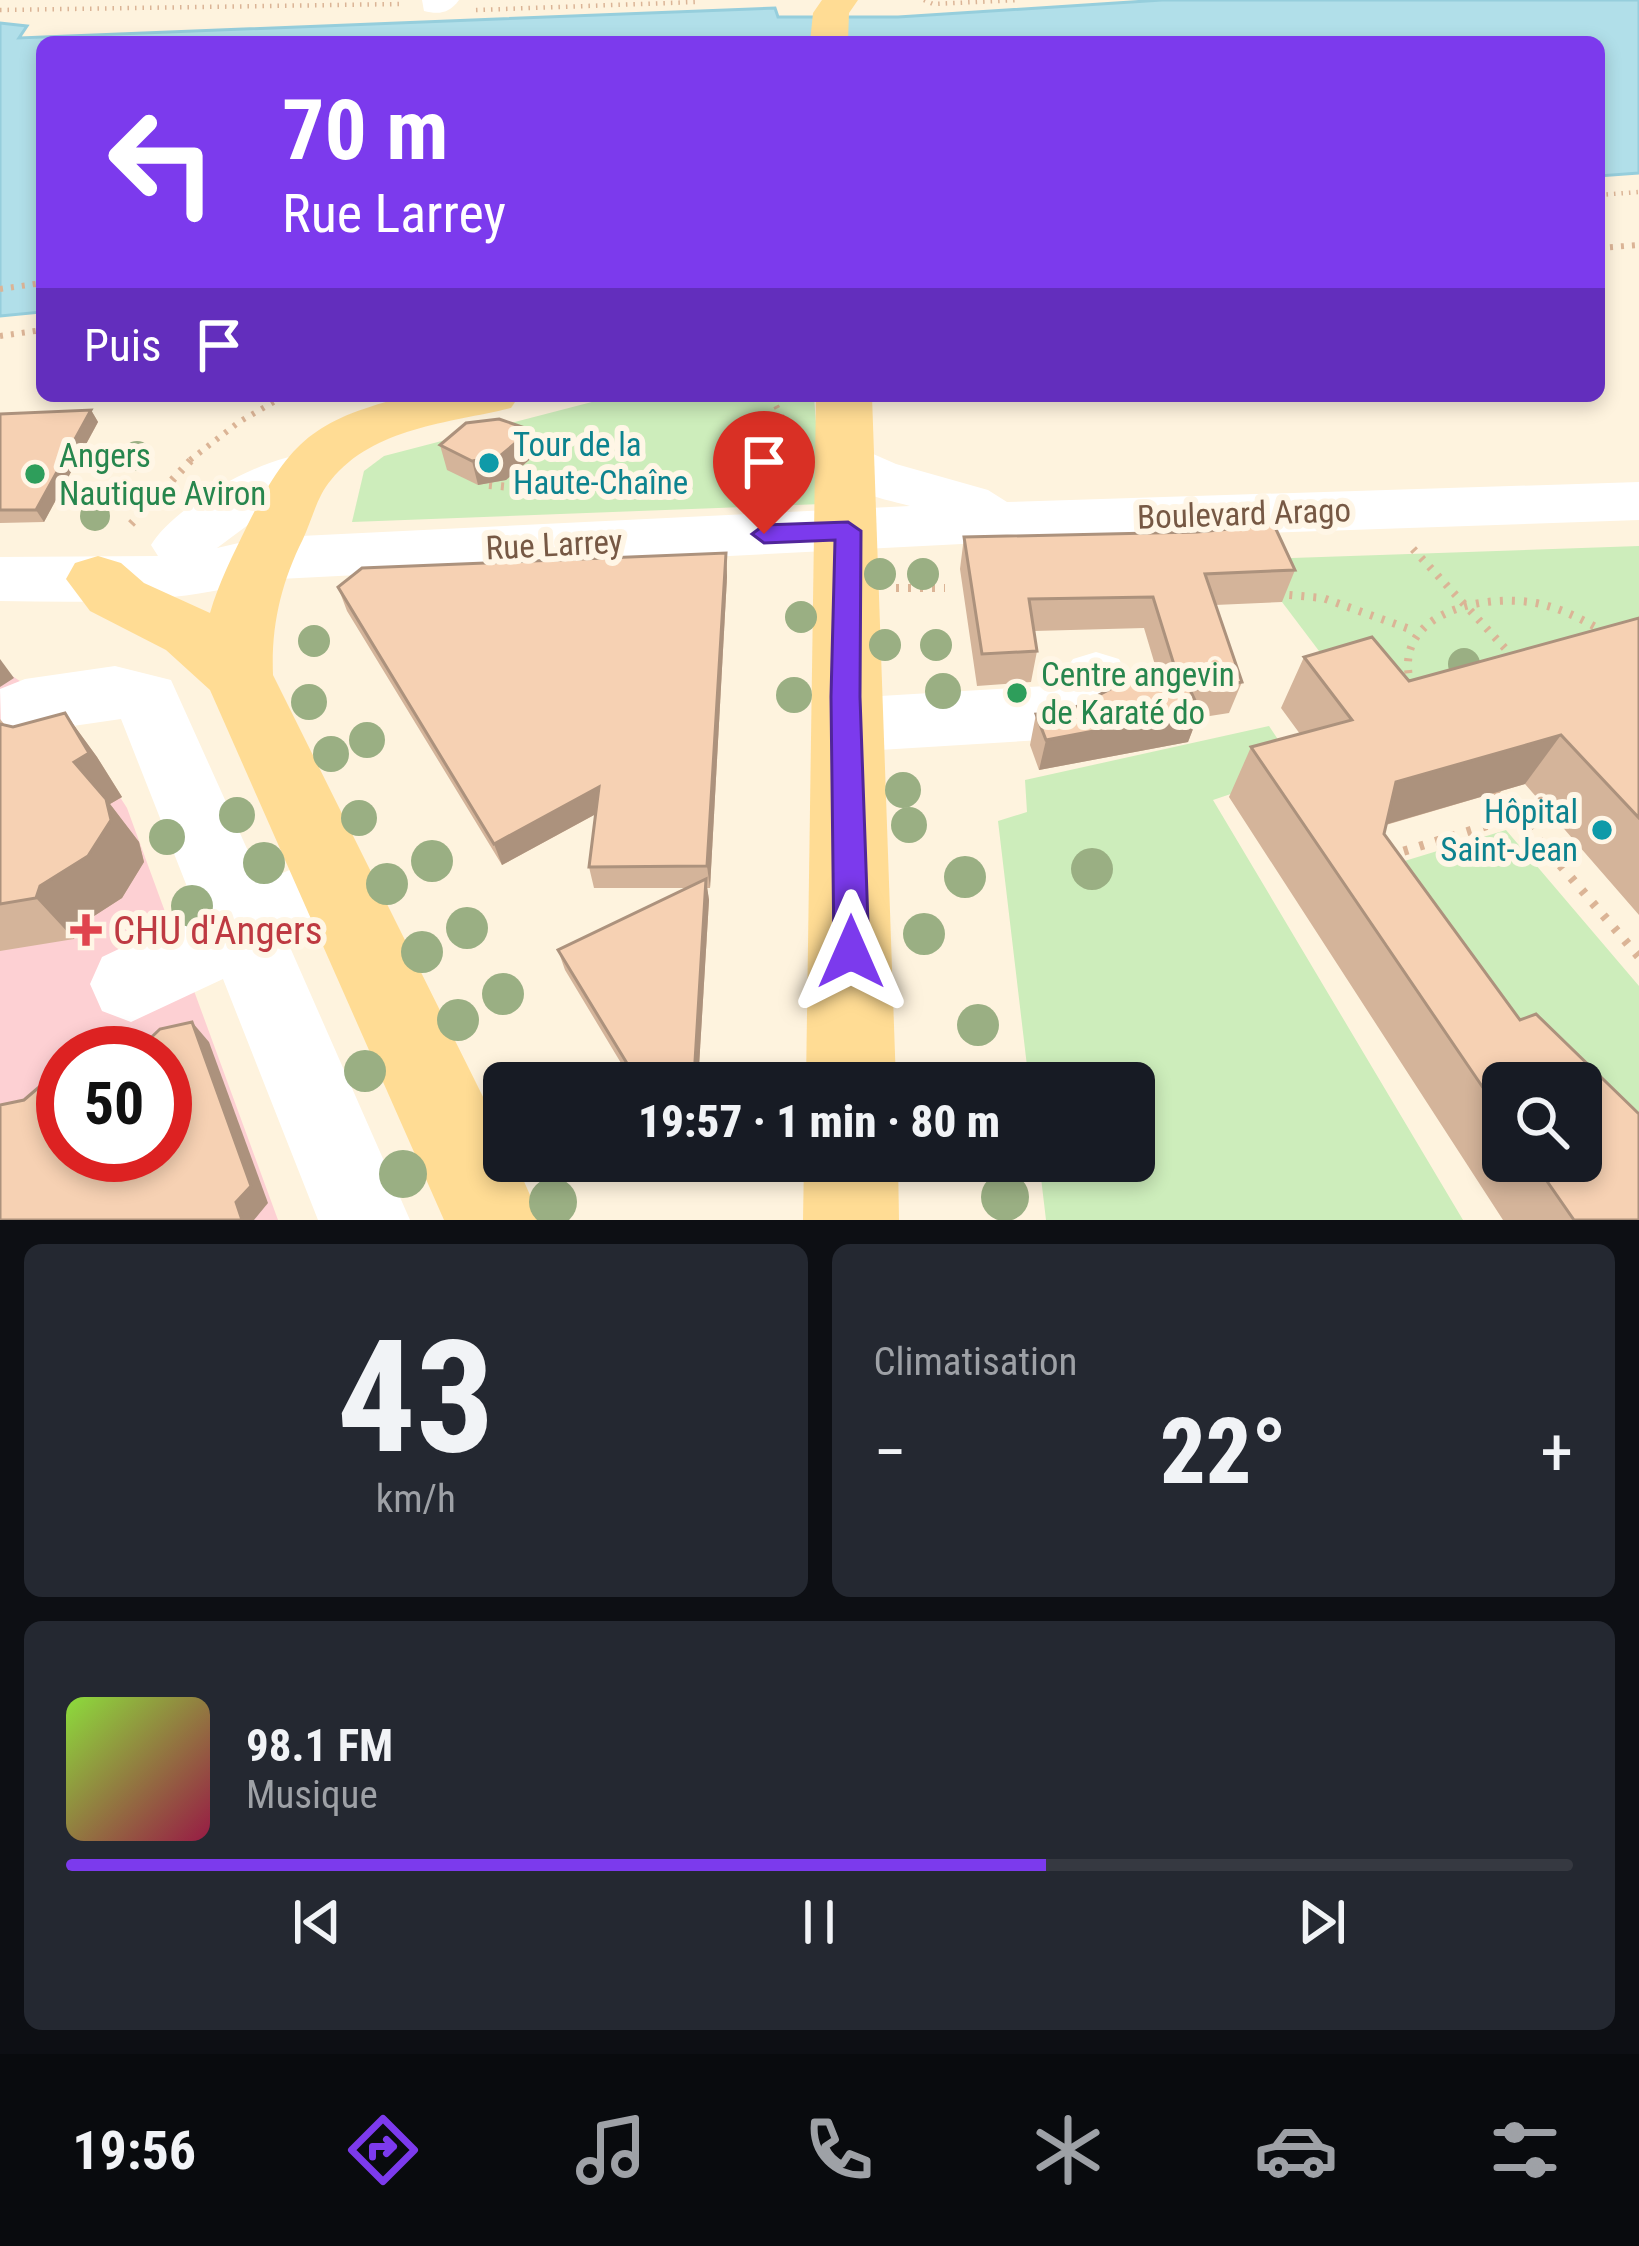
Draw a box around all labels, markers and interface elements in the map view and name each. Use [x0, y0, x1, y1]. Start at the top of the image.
text: 70 m [282, 81, 449, 180]
icon: left [84, 84, 240, 240]
text: Rue Larrey [282, 182, 506, 245]
icon: arrive [186, 312, 252, 378]
text: Puis [84, 319, 162, 372]
pin [713, 411, 815, 534]
place label: Tour de la Haute-Chaîne [513, 425, 688, 502]
icon: arrive [731, 429, 797, 495]
place label: Angers Nautique Aviron [59, 436, 266, 513]
marker: Tour de la Haute-Chaîne [476, 450, 502, 476]
marker: Angers Nautique Aviron [22, 461, 48, 487]
street label: Boulevard Arago [1136, 490, 1352, 537]
street label: Rue Larrey [485, 521, 624, 568]
place label: Centre angevin de Karaté do [1041, 655, 1235, 732]
marker: Centre angevin de Karaté do [1004, 680, 1030, 706]
place label: Hôpital Saint-Jean [1440, 792, 1578, 869]
marker: Hôpital Saint-Jean [1589, 817, 1615, 843]
position arrow [788, 889, 914, 1015]
place label: CHU d'Angers [113, 908, 323, 954]
marker: CHU d'Angers [70, 914, 102, 946]
speed limit sign: 50 [36, 1026, 192, 1182]
map controls [1482, 1062, 1602, 1182]
button: search [1482, 1062, 1602, 1182]
text: 19:57 · 1 min · 80 m [638, 1095, 1000, 1148]
text: 43 [337, 1306, 495, 1489]
text: Climatisation [874, 1339, 1077, 1385]
text: 22° [1160, 1400, 1287, 1505]
text: − [874, 1414, 907, 1491]
text: + [1540, 1414, 1573, 1491]
text: km/h [376, 1476, 456, 1522]
text: 98.1 FM [246, 1719, 393, 1772]
text: Musique [246, 1772, 378, 1818]
icon: previous [284, 1889, 350, 1955]
icon: pause [786, 1889, 852, 1955]
icon: next [1289, 1889, 1355, 1955]
icon: directions [341, 2108, 425, 2192]
icon: music [569, 2108, 653, 2192]
icon: phone [797, 2108, 881, 2192]
icon: climate [1026, 2108, 1110, 2192]
icon: car [1254, 2108, 1338, 2192]
icon: filters [1483, 2108, 1567, 2192]
text: 19:56 [72, 2119, 196, 2182]

